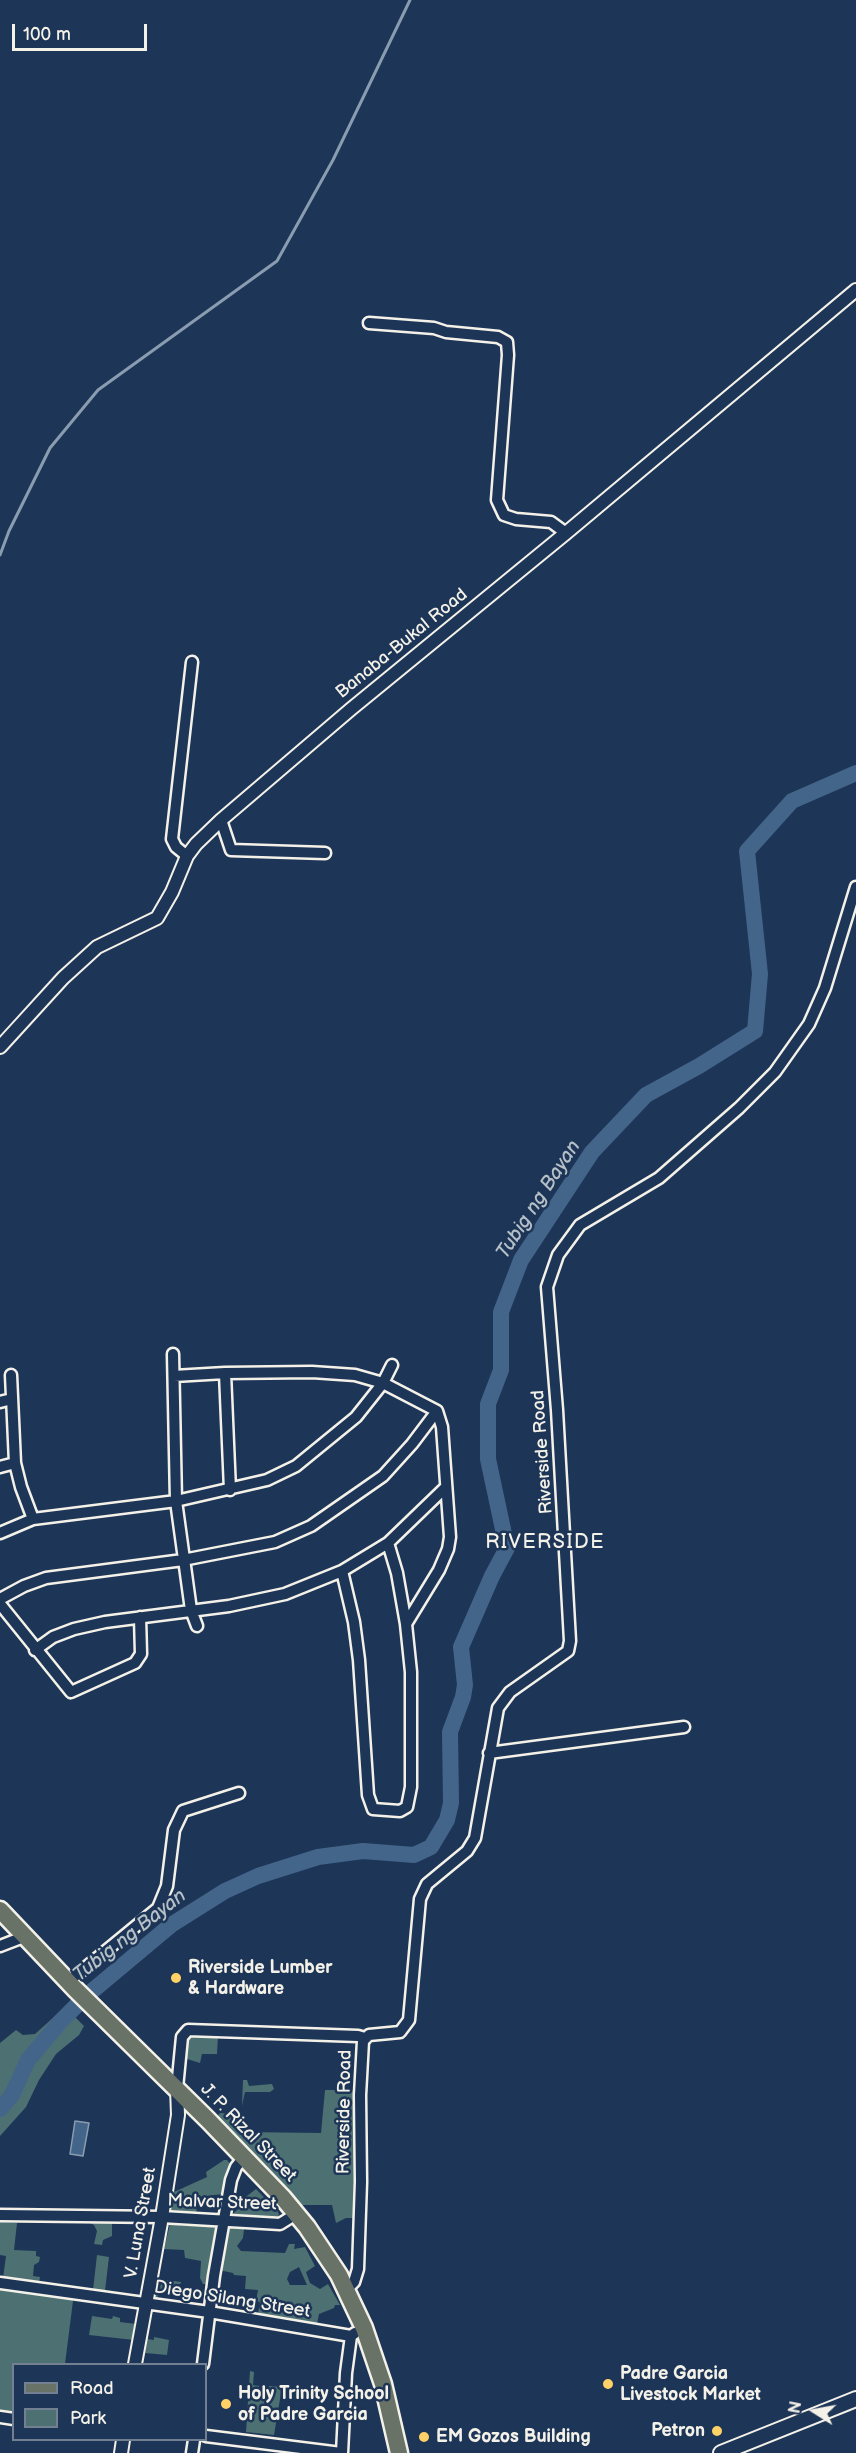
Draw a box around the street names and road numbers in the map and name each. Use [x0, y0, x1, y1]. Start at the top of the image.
street label: Banaba-Bukal Road [332, 584, 472, 704]
street label: Riverside Road [528, 1389, 558, 1515]
street label: Riverside Road [333, 2050, 357, 2174]
street label: J. P. Rizal Street [195, 2079, 301, 2187]
street label: V. Luna Street [121, 2166, 161, 2280]
street label: Malvar Street [167, 2190, 277, 2216]
street label: Diego Silang Street [153, 2277, 311, 2323]

